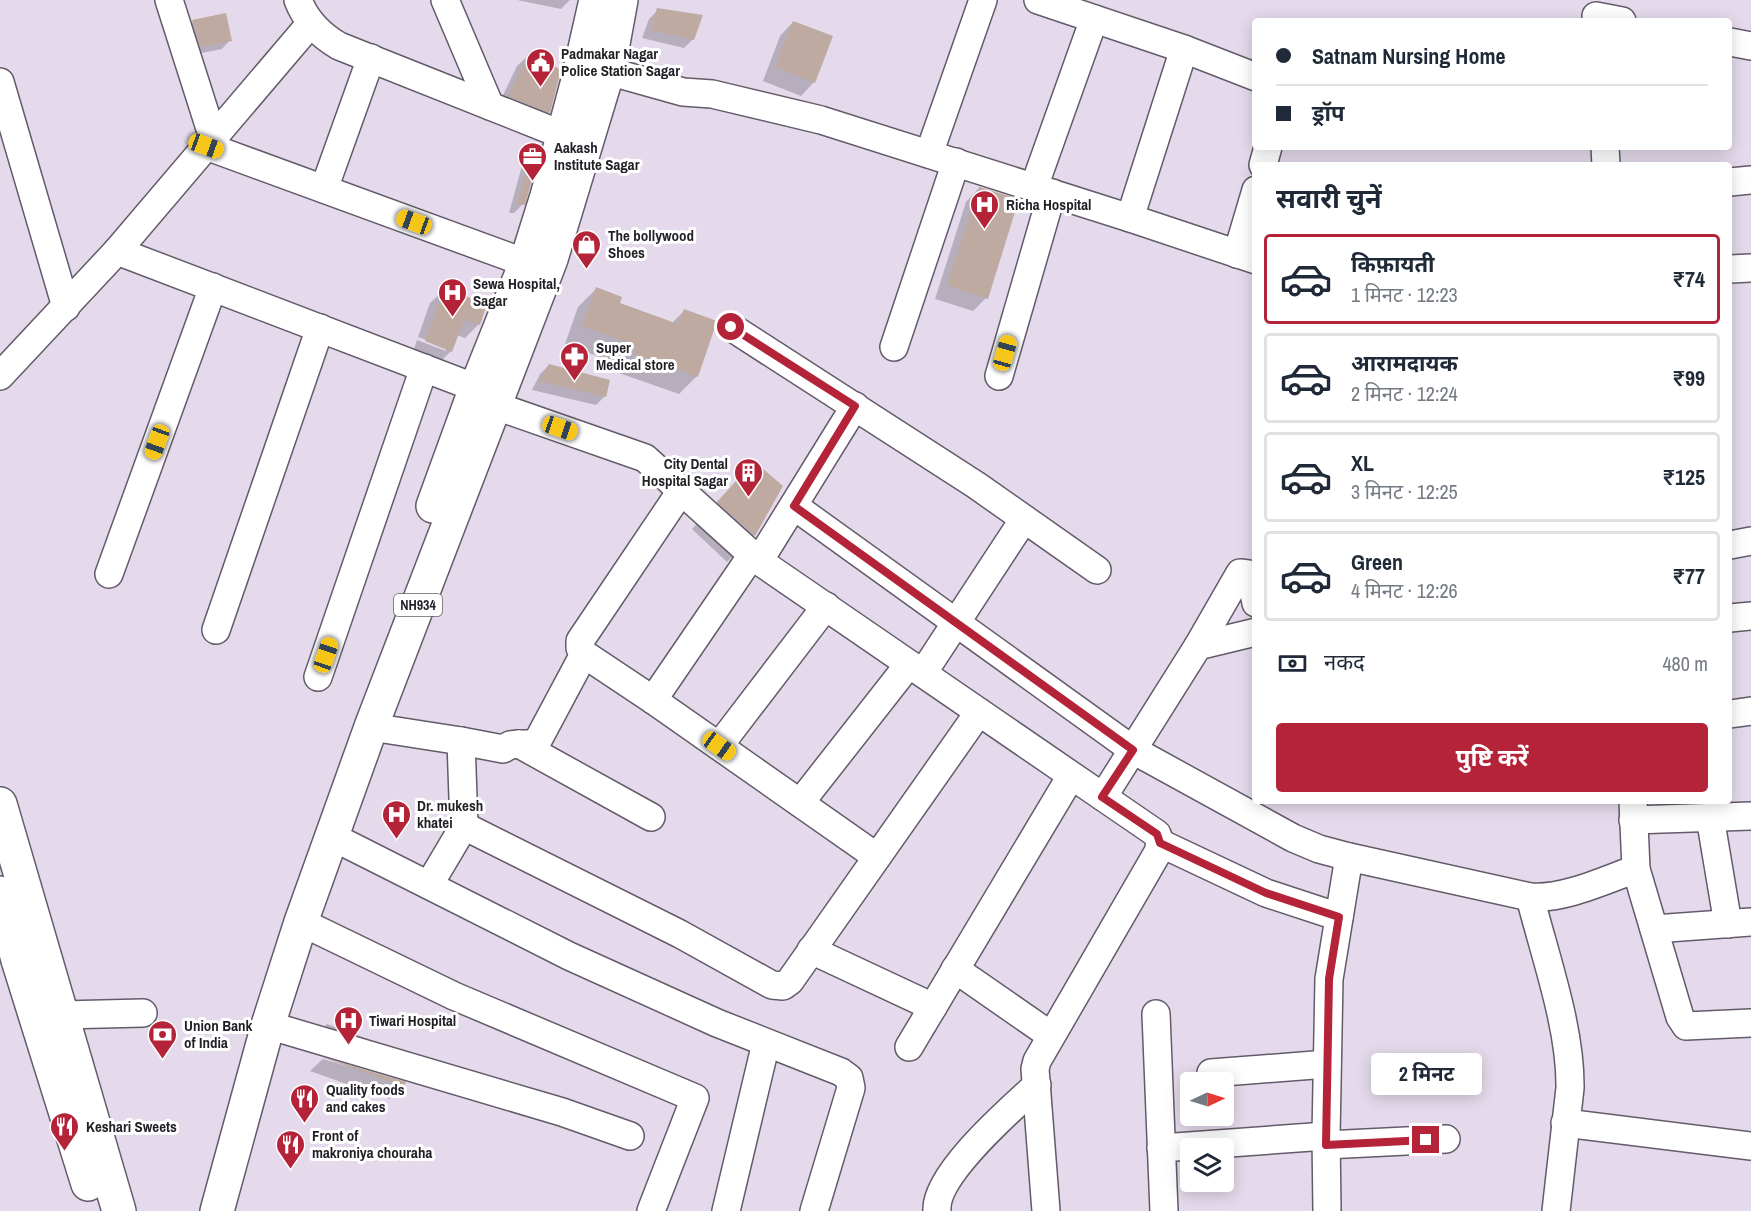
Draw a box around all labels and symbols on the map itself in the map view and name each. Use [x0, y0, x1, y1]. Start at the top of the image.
place label: Padmakar Nagar Police Station Sagar [561, 43, 680, 81]
public building icon: Padmakar Nagar Police Station Sagar [524, 46, 556, 88]
car [186, 131, 226, 161]
place label: Aakash Institute Sagar [554, 137, 640, 175]
office icon: Aakash Institute Sagar [517, 140, 549, 182]
hospital icon: Richa Hospital [969, 188, 1001, 230]
place label: Richa Hospital [1006, 194, 1091, 215]
car [394, 207, 434, 237]
place label: The bollywood Shoes [608, 225, 694, 263]
shop icon: The bollywood Shoes [571, 228, 603, 270]
place label: Sewa Hospital, Sagar [473, 273, 560, 311]
hospital icon: Sewa Hospital, Sagar [436, 276, 468, 318]
route start [717, 313, 744, 340]
car [991, 333, 1019, 373]
place label: Super Medical store [596, 337, 675, 375]
pharmacy icon: Super Medical store [559, 340, 591, 382]
car [540, 414, 580, 442]
car [142, 422, 172, 462]
place label: City Dental Hospital Sagar [642, 453, 728, 491]
building icon: City Dental Hospital Sagar [733, 456, 765, 498]
road number: NH934 [394, 594, 442, 616]
car [312, 635, 340, 675]
car [699, 728, 739, 764]
place label: Dr. mukesh khatei [417, 795, 483, 833]
hospital icon: Dr. mukesh khatei [380, 798, 412, 840]
hospital icon: Tiwari Hospital [332, 1004, 364, 1046]
place label: Tiwari Hospital [369, 1010, 456, 1031]
place label: Union Bank of India [184, 1015, 253, 1053]
bank icon: Union Bank of India [147, 1018, 179, 1060]
callout: 2 मिनट [1370, 1053, 1482, 1095]
north arrow [1180, 1072, 1234, 1126]
place label: Quality foods and cakes [326, 1079, 405, 1117]
restaurant icon: Quality foods and cakes [289, 1082, 321, 1124]
restaurant icon: Keshari Sweets [49, 1110, 81, 1152]
place label: Keshari Sweets [86, 1116, 177, 1137]
place label: Front of makroniya chouraha [312, 1125, 432, 1163]
route end [1412, 1126, 1439, 1153]
restaurant icon: Front of makroniya chouraha [275, 1128, 307, 1170]

